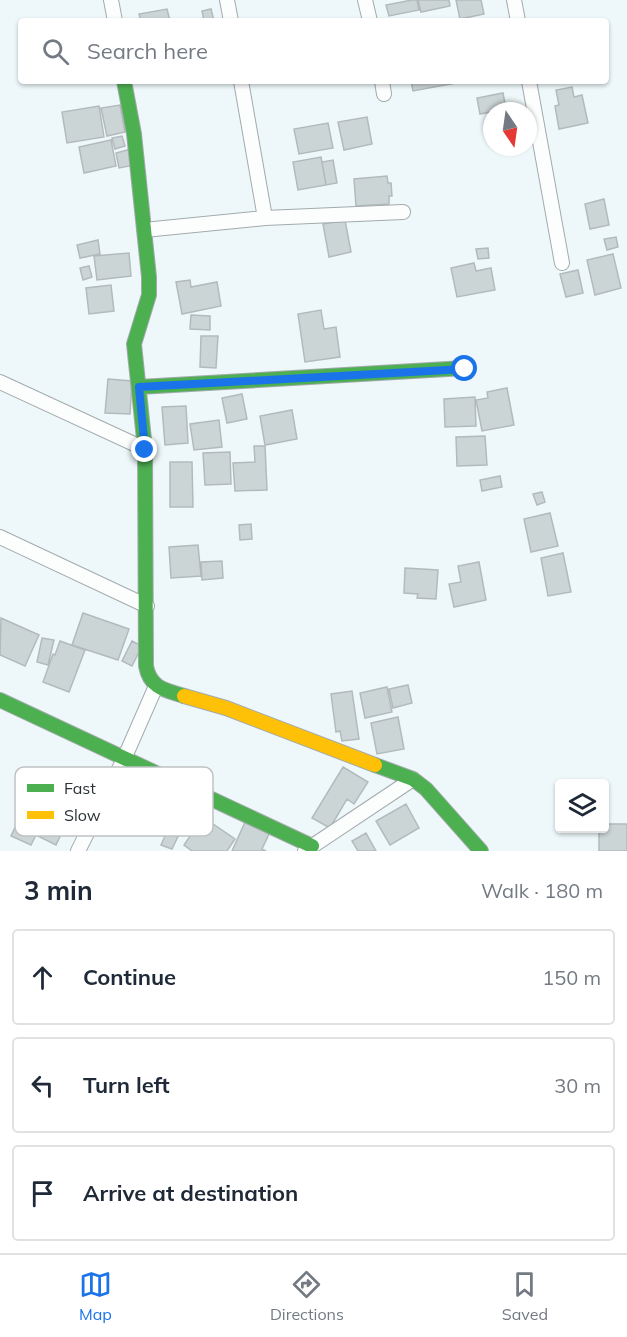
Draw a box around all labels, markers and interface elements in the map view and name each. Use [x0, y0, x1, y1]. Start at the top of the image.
search box [18, 18, 609, 84]
icon: search [39, 35, 72, 68]
text: Search here [87, 37, 208, 65]
north arrow [483, 102, 537, 156]
route start [451, 355, 477, 381]
route end [131, 436, 157, 462]
legend [15, 767, 213, 836]
text: Fast [64, 778, 96, 798]
map controls [555, 779, 609, 833]
button: layers [555, 779, 609, 833]
text: Slow [64, 805, 101, 825]
text: 3 min [24, 874, 93, 907]
text: Walk · 180 m [481, 878, 603, 903]
icon: ahead [26, 961, 59, 994]
text: Continue [83, 963, 176, 991]
text: 150 m [542, 965, 601, 990]
icon: left [26, 1069, 59, 1102]
text: Turn left [83, 1071, 170, 1099]
text: 30 m [554, 1073, 601, 1098]
icon: arrive [26, 1177, 59, 1210]
text: Arrive at destination [83, 1179, 298, 1207]
tab: Map [79, 1268, 112, 1324]
tab: Directions [270, 1268, 344, 1324]
tab: Saved [502, 1268, 548, 1324]

